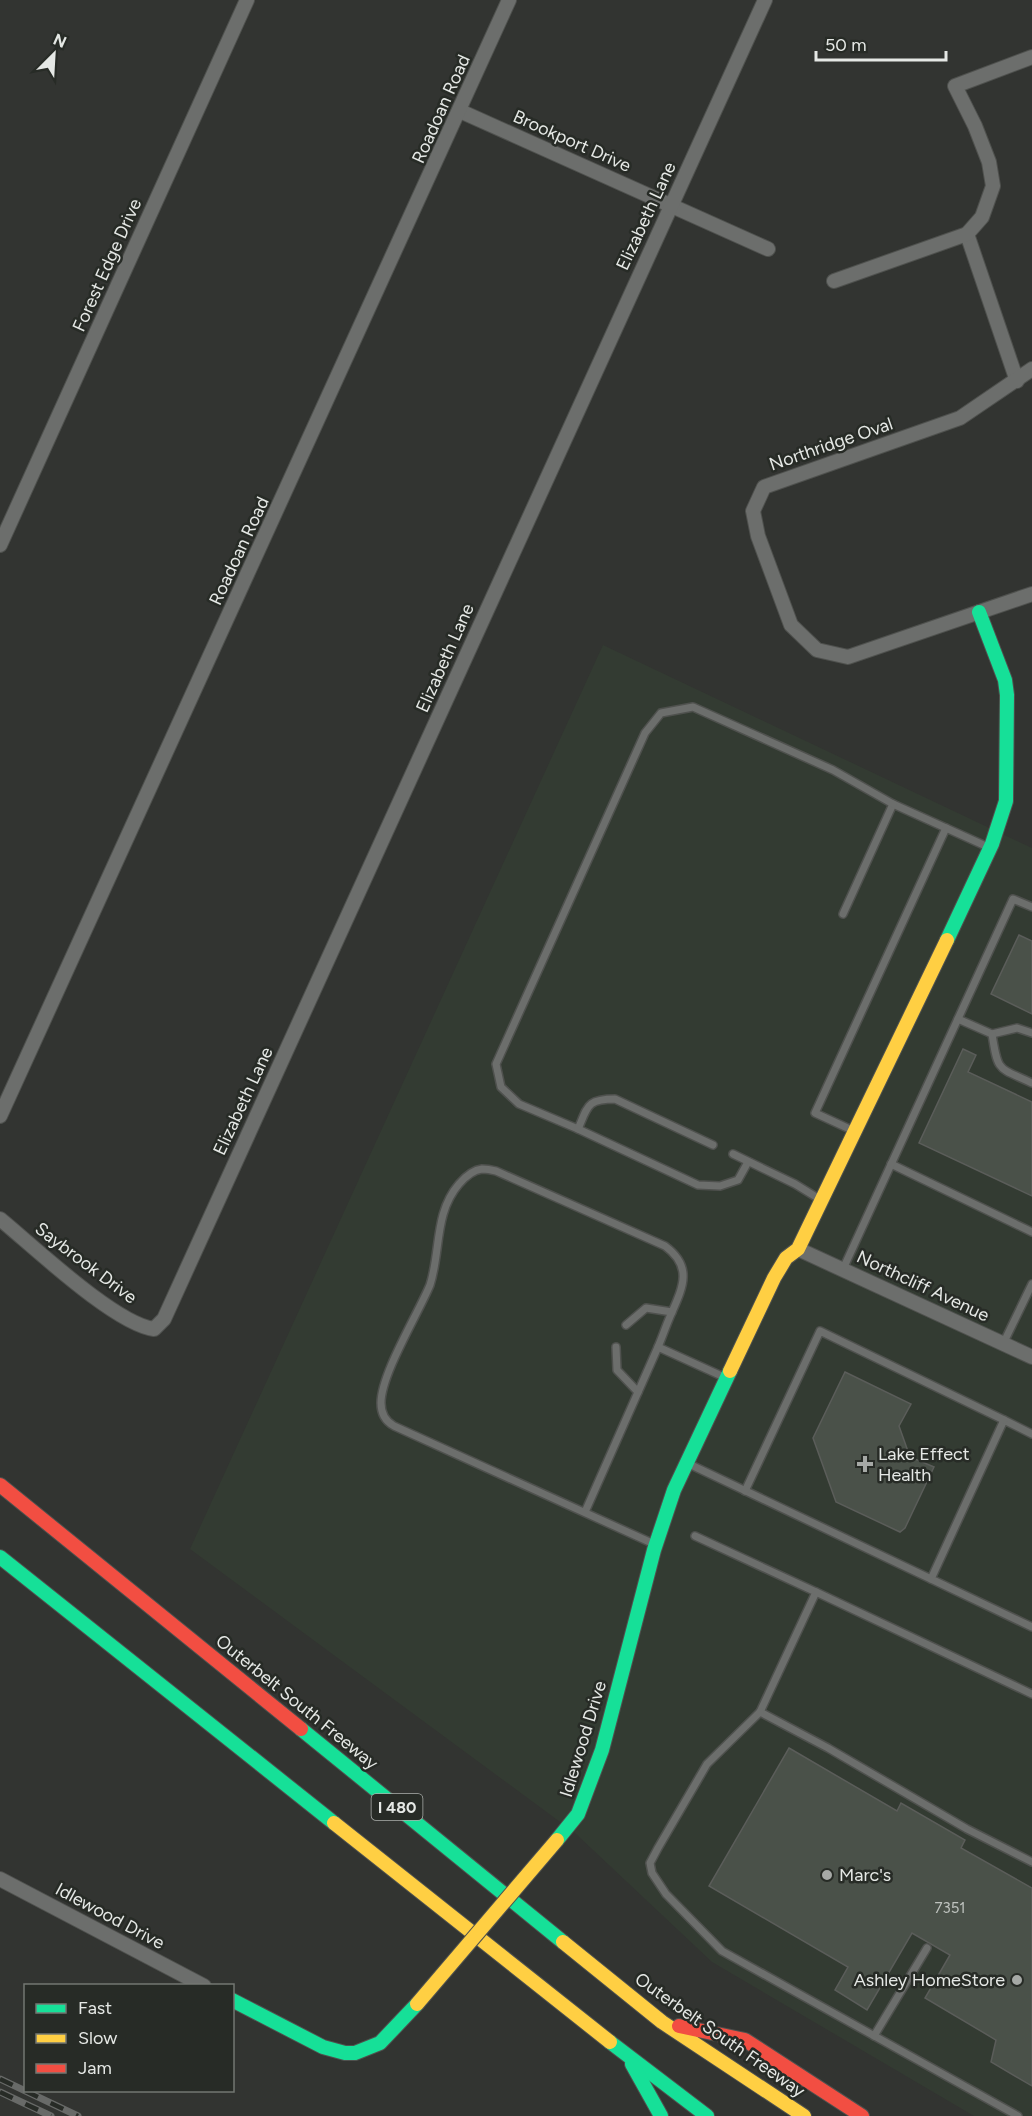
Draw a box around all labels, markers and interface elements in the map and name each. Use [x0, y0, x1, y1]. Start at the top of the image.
north arrow [24, 24, 84, 84]
scale bar [816, 24, 946, 62]
text: N [50, 30, 69, 52]
text: 50 m [825, 34, 867, 56]
street label: Roadoan Road [407, 51, 475, 167]
street label: Brookport Drive [510, 105, 635, 177]
street label: Elizabeth Lane [611, 158, 681, 274]
street label: Forest Edge Drive [68, 195, 146, 335]
street label: Northridge Oval [766, 413, 896, 475]
street label: Roadoan Road [204, 493, 274, 609]
street label: Elizabeth Lane [411, 600, 479, 716]
street label: Elizabeth Lane [208, 1043, 278, 1159]
street label: Saybrook Drive [31, 1218, 141, 1309]
street label: Northcliff Avenue [853, 1246, 993, 1326]
place label: Lake Effect Health [878, 1443, 970, 1486]
marker: Lake Effect Health [856, 1455, 874, 1473]
street label: Outerbelt South Freeway [211, 1630, 383, 1775]
street label: Idlewood Drive [555, 1678, 611, 1800]
road number: I 480 [372, 1794, 422, 1820]
place label: Marc's [839, 1864, 891, 1886]
marker: Marc's [820, 1868, 834, 1882]
street label: Idlewood Drive [52, 1878, 168, 1954]
house number: 7351 [934, 1899, 966, 1917]
street label: Outerbelt South Freeway [631, 1968, 810, 2102]
place label: Ashley HomeStore [854, 1969, 1005, 1991]
marker: Ashley HomeStore [1010, 1973, 1024, 1987]
legend [24, 1984, 234, 2092]
text: Fast [78, 1997, 112, 2019]
text: Slow [78, 2027, 117, 2049]
text: Jam [78, 2057, 112, 2079]

